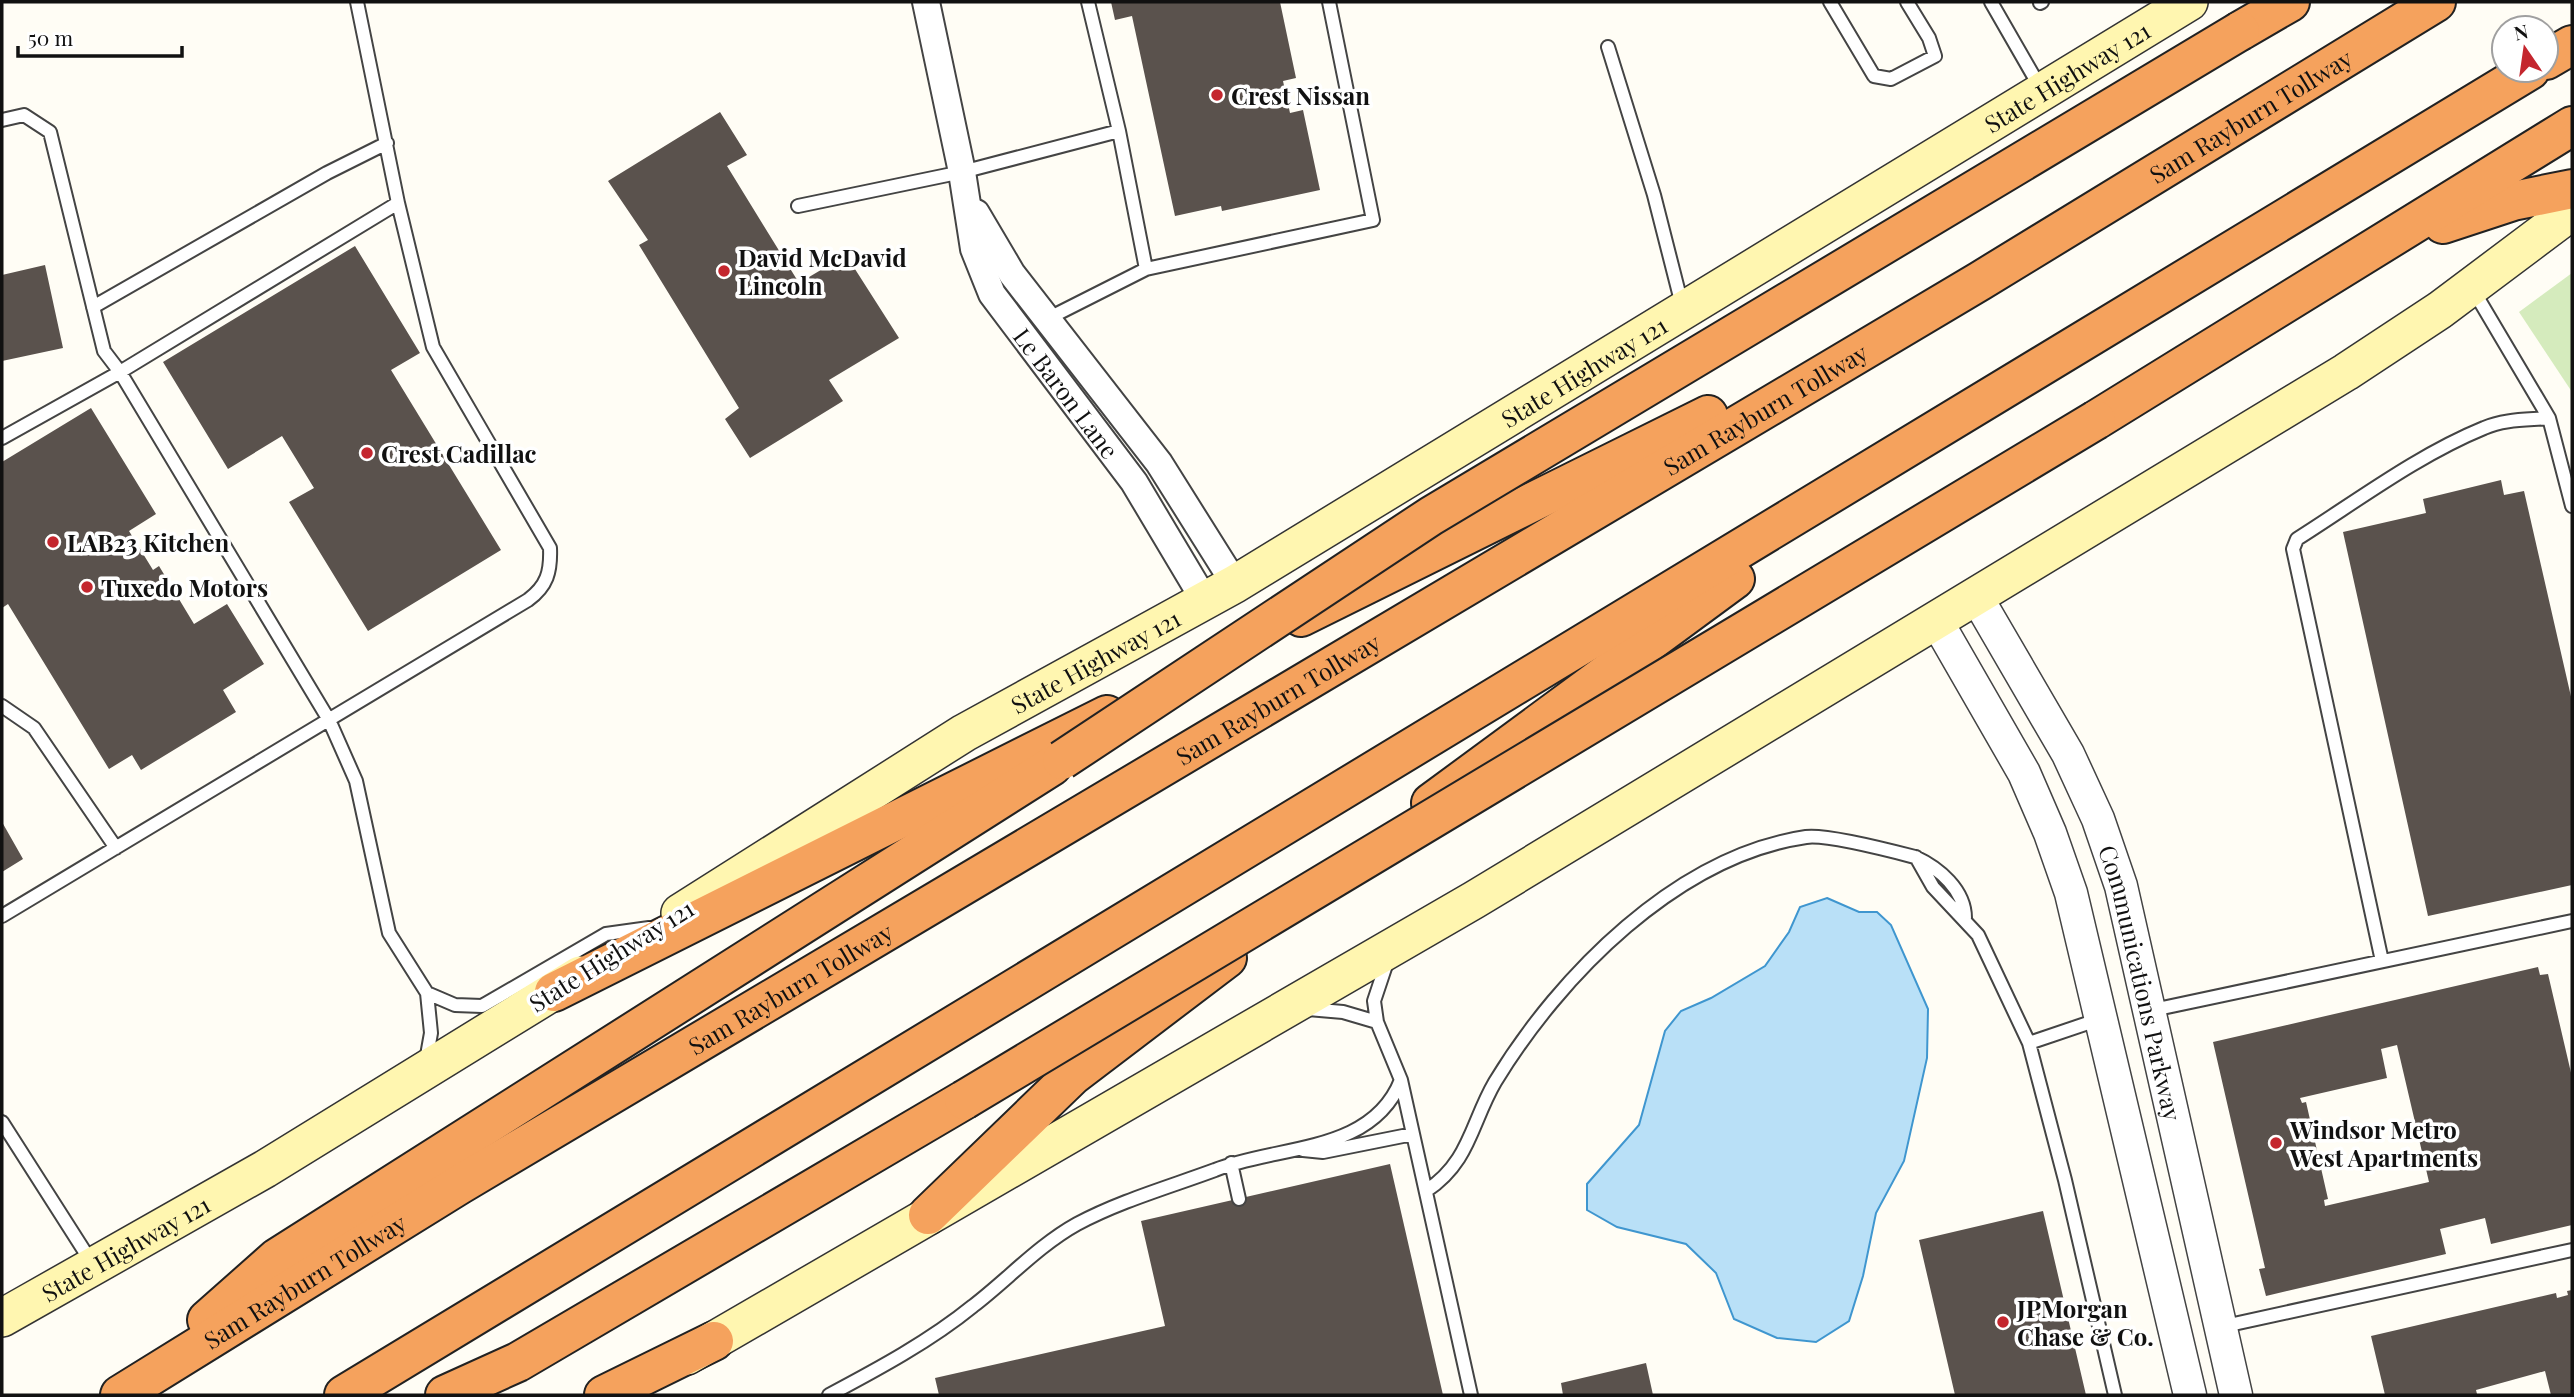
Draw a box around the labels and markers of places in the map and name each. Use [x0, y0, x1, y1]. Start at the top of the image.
place label: Crest Nissan [1231, 79, 1370, 111]
marker: Crest Nissan [1209, 87, 1225, 103]
place label: David McDavid Lincoln [738, 241, 907, 301]
marker: David McDavid Lincoln [716, 263, 732, 279]
place label: Crest Cadillac [381, 437, 537, 469]
marker: Crest Cadillac [359, 445, 375, 461]
place label: LAB23 Kitchen [67, 526, 230, 558]
marker: LAB23 Kitchen [45, 534, 61, 550]
place label: Tuxedo Motors [101, 571, 268, 603]
marker: Tuxedo Motors [79, 579, 95, 595]
place label: Windsor Metro West Apartments [2289, 1113, 2478, 1173]
marker: Windsor Metro West Apartments [2268, 1135, 2284, 1151]
place label: JPMorgan Chase & Co. [2016, 1292, 2154, 1352]
marker: JPMorgan Chase & Co. [1995, 1314, 2011, 1330]

